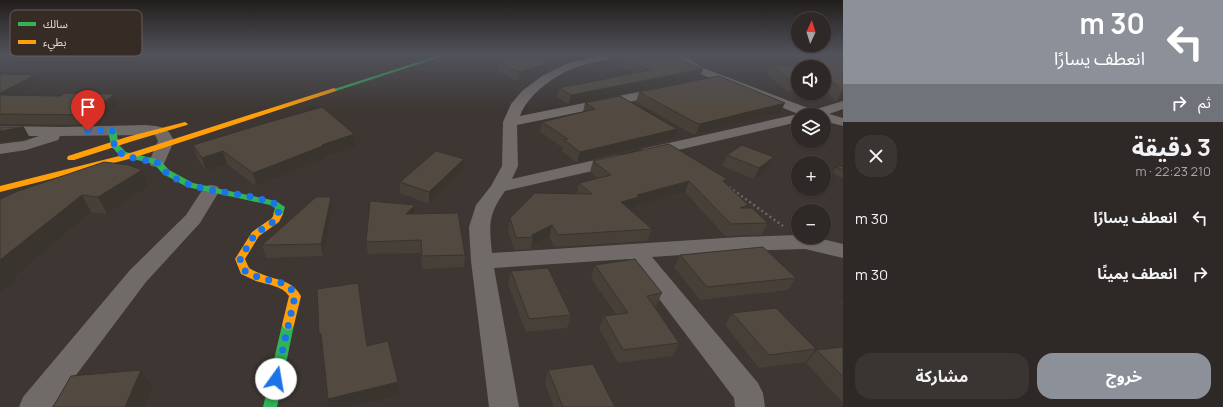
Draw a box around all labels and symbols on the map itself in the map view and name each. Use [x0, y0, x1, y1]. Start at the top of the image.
legend [10, 10, 142, 56]
north arrow [791, 12, 831, 52]
text: سالك [43, 16, 68, 31]
text: بطيء [43, 34, 66, 52]
pin [71, 90, 105, 131]
position arrow [255, 358, 297, 400]

